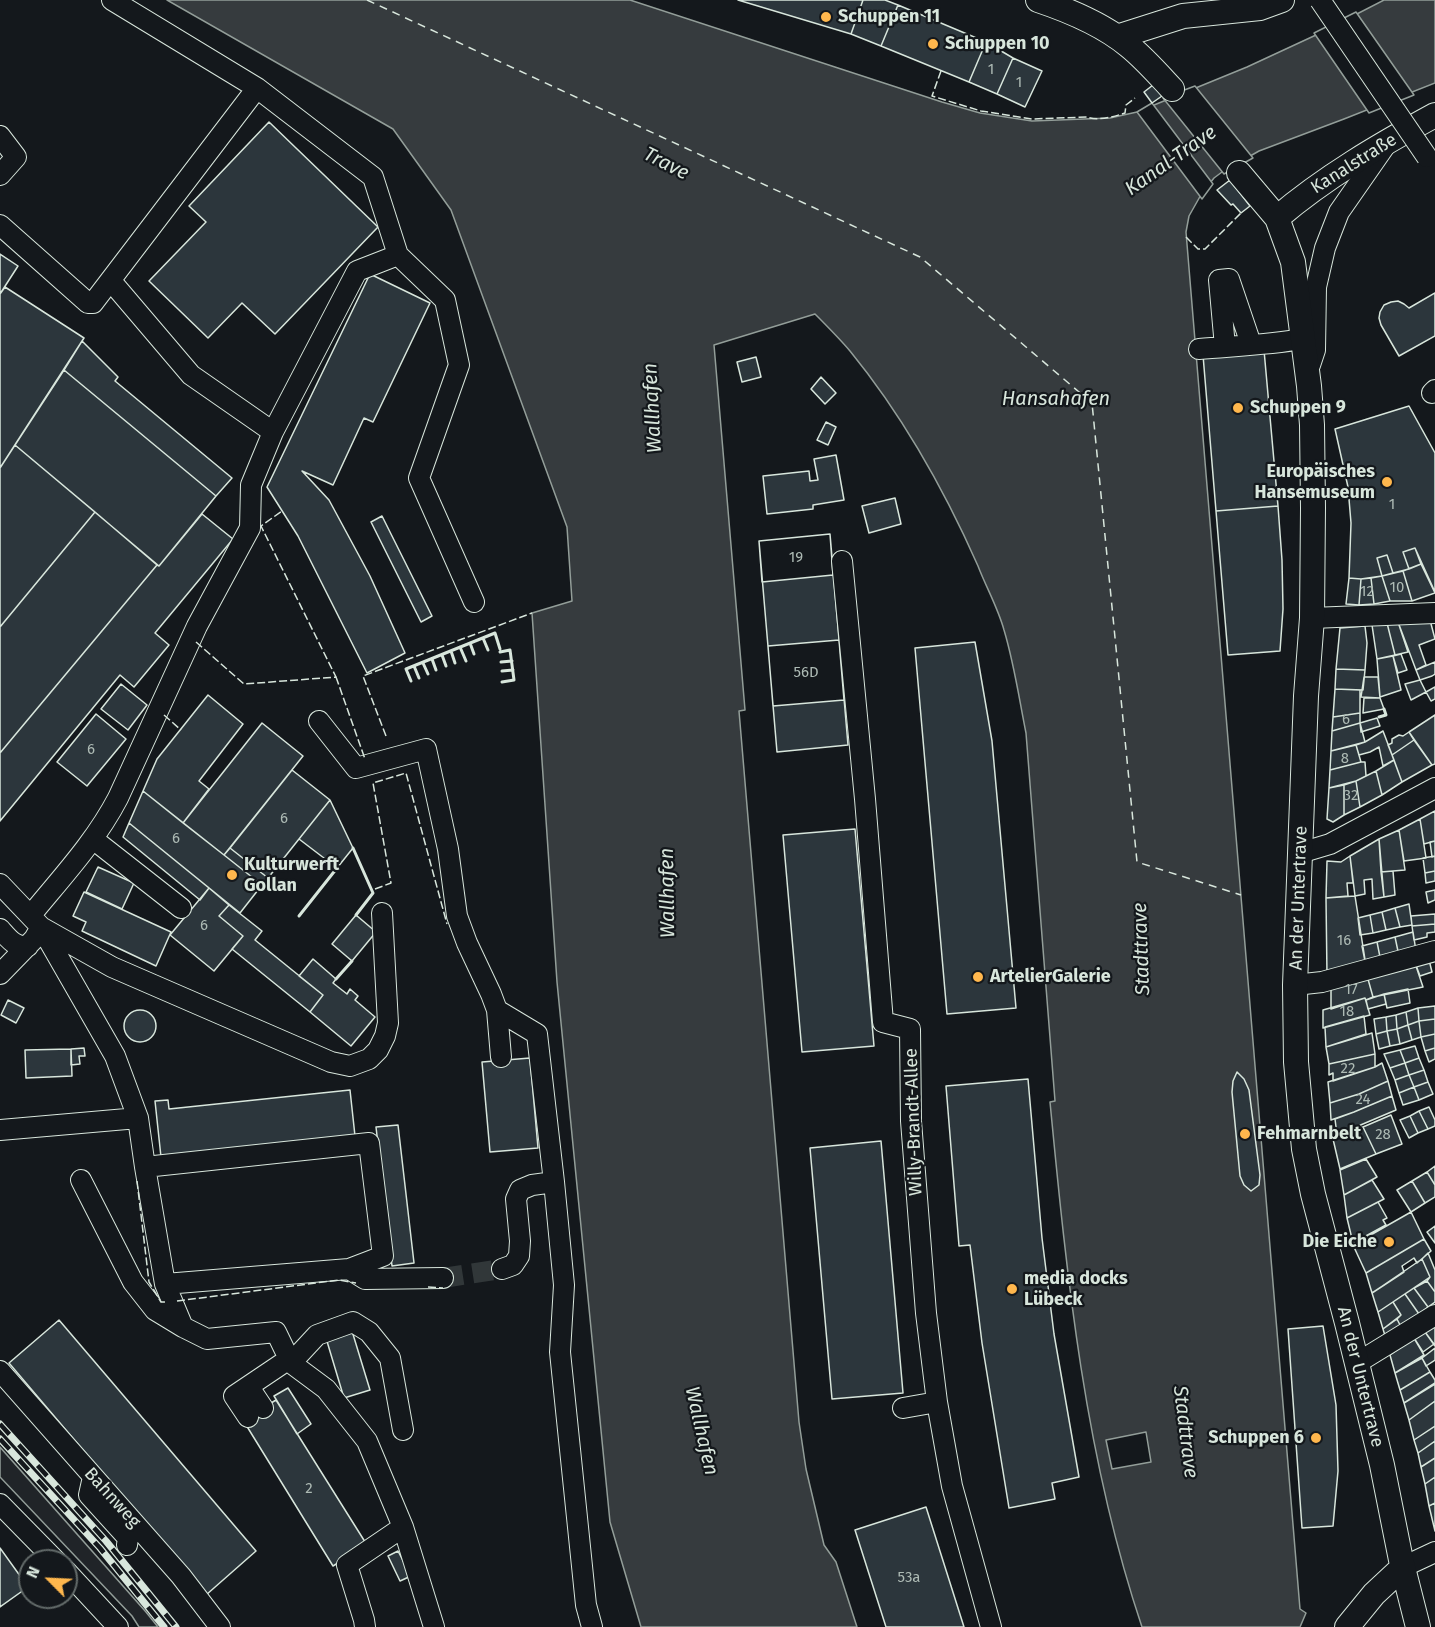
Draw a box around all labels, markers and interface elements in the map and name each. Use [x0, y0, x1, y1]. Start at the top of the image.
place label: Schuppen 11 [838, 6, 940, 28]
marker: Schuppen 11 [819, 10, 833, 24]
place label: Schuppen 10 [945, 33, 1050, 55]
marker: Schuppen 10 [926, 37, 940, 51]
house number: 1 [988, 61, 994, 79]
house number: 1 [1016, 74, 1022, 92]
water label: Kanal-Trave [1121, 121, 1221, 201]
street label: Kanalstraße [1307, 129, 1401, 199]
water label: Trave [639, 142, 693, 186]
water label: Wallhafen [639, 362, 667, 454]
water label: Hansahafen [1002, 387, 1110, 411]
place label: Schuppen 9 [1250, 397, 1346, 419]
marker: Schuppen 9 [1231, 401, 1245, 415]
place label: Europäisches Hansemuseum [1254, 461, 1375, 504]
marker: Europäisches Hansemuseum [1380, 475, 1394, 489]
house number: 1 [1389, 496, 1395, 514]
house number: 19 [789, 549, 803, 567]
house number: 10 [1390, 579, 1404, 597]
house number: 12 [1360, 583, 1374, 601]
house number: 56D [793, 664, 819, 682]
house number: 6 [1342, 711, 1350, 729]
house number: 6 [87, 741, 95, 759]
house number: 8 [1341, 750, 1349, 768]
house number: 32 [1344, 787, 1358, 805]
house number: 6 [280, 810, 288, 828]
street label: An der Untertrave [1286, 826, 1312, 970]
house number: 6 [172, 830, 180, 848]
water label: Wallhafen [655, 848, 681, 938]
place label: Kulturwerft Gollan [244, 854, 339, 896]
marker: Kulturwerft Gollan [225, 868, 239, 882]
water label: Stadttrave [1128, 902, 1156, 996]
house number: 6 [200, 917, 208, 935]
house number: 16 [1337, 932, 1351, 950]
place label: ArtelierGalerie [990, 966, 1111, 988]
marker: ArtelierGalerie [971, 970, 985, 984]
house number: 17 [1344, 981, 1358, 999]
house number: 18 [1340, 1003, 1354, 1021]
street label: Willy-Brandt-Allee [901, 1048, 927, 1196]
house number: 22 [1341, 1060, 1355, 1078]
house number: 24 [1356, 1091, 1370, 1109]
place label: Fehmarnbelt [1257, 1123, 1361, 1145]
house number: 28 [1375, 1126, 1391, 1144]
marker: Fehmarnbelt [1238, 1127, 1252, 1141]
place label: Die Eiche [1303, 1231, 1377, 1253]
marker: Die Eiche [1382, 1235, 1396, 1249]
place label: media docks Lübeck [1024, 1268, 1128, 1310]
marker: media docks Lübeck [1005, 1282, 1019, 1296]
street label: An der Untertrave [1332, 1304, 1388, 1450]
water label: Wallhafen [679, 1384, 723, 1478]
water label: Stadttrave [1167, 1384, 1203, 1480]
place label: Schuppen 6 [1208, 1427, 1304, 1449]
marker: Schuppen 6 [1309, 1431, 1323, 1445]
street label: Bahnweg [79, 1463, 145, 1533]
house number: 2 [305, 1480, 313, 1498]
north arrow [18, 1549, 78, 1609]
text: N [22, 1564, 44, 1581]
house number: 53a [897, 1569, 921, 1587]

